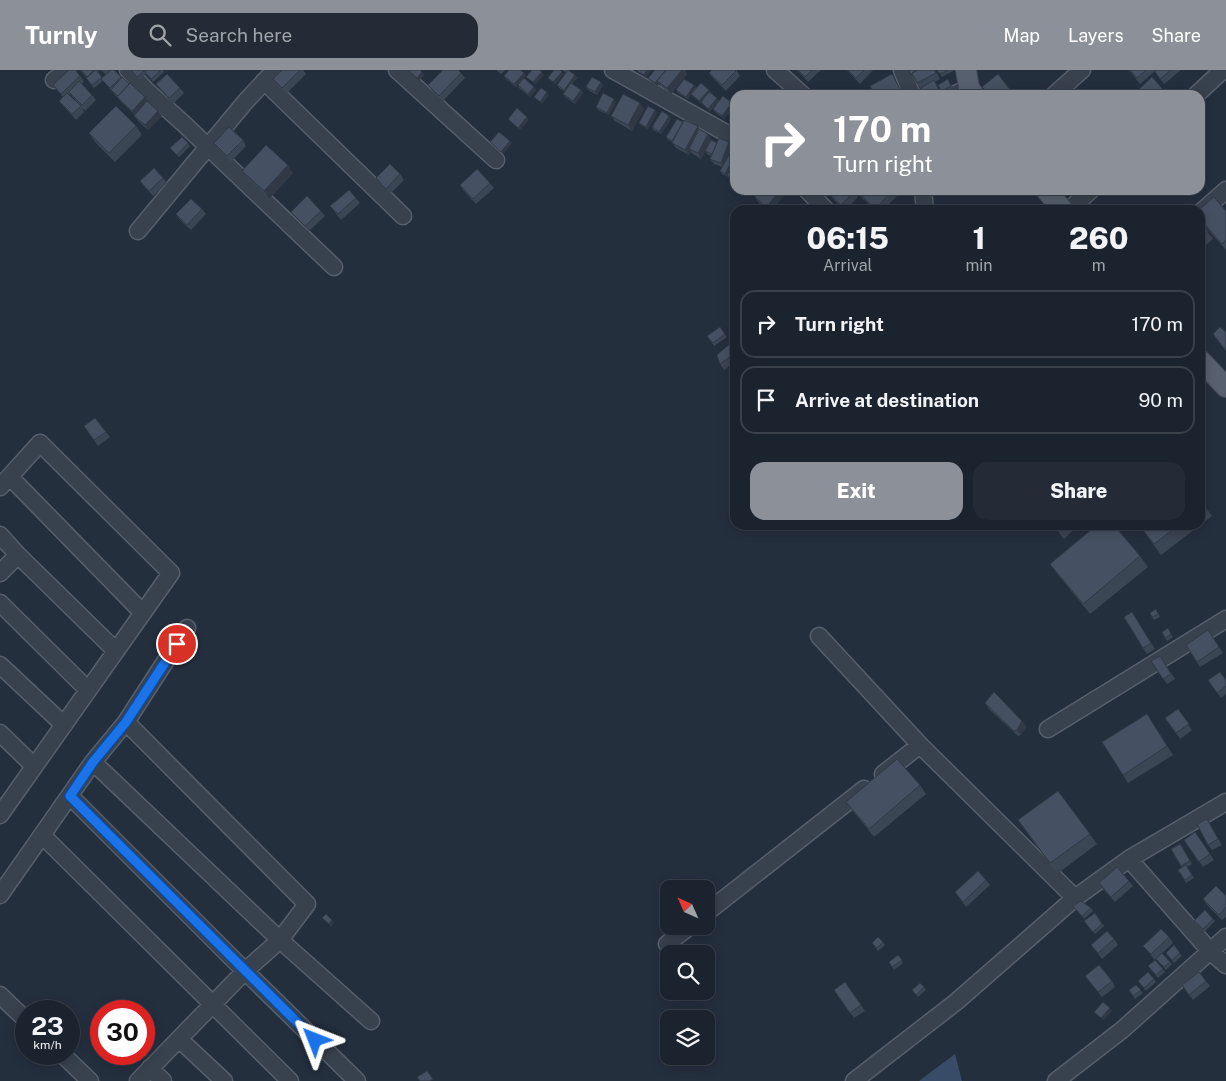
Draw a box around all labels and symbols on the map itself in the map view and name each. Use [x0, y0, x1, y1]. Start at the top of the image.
pin [156, 623, 198, 665]
north arrow [660, 880, 715, 935]
speed limit sign: 30 [90, 1000, 155, 1065]
position arrow [288, 1013, 340, 1065]

